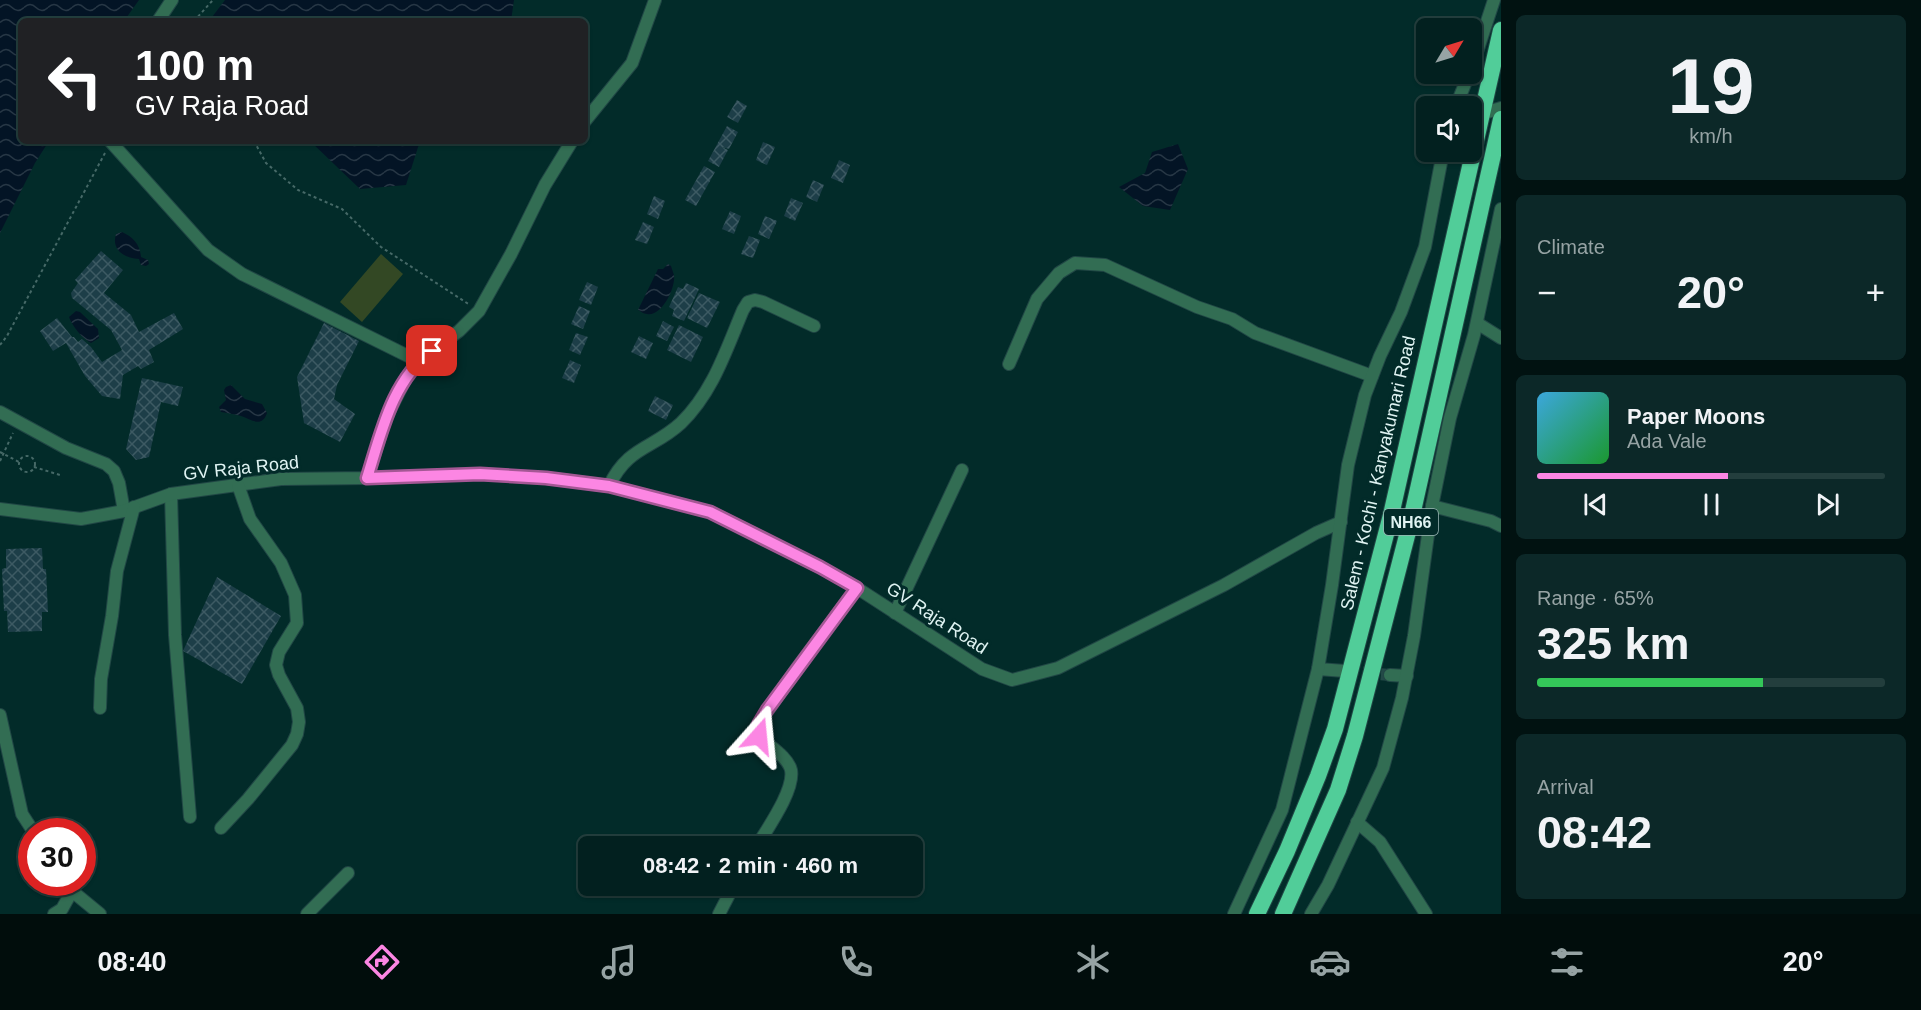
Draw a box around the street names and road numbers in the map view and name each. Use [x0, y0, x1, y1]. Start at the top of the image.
street label: Salem - Kochi - Kanyakumari Road [1337, 334, 1419, 612]
street label: GV Raja Road [182, 452, 300, 484]
road number: NH66 [1384, 509, 1438, 535]
street label: GV Raja Road [883, 578, 991, 658]

